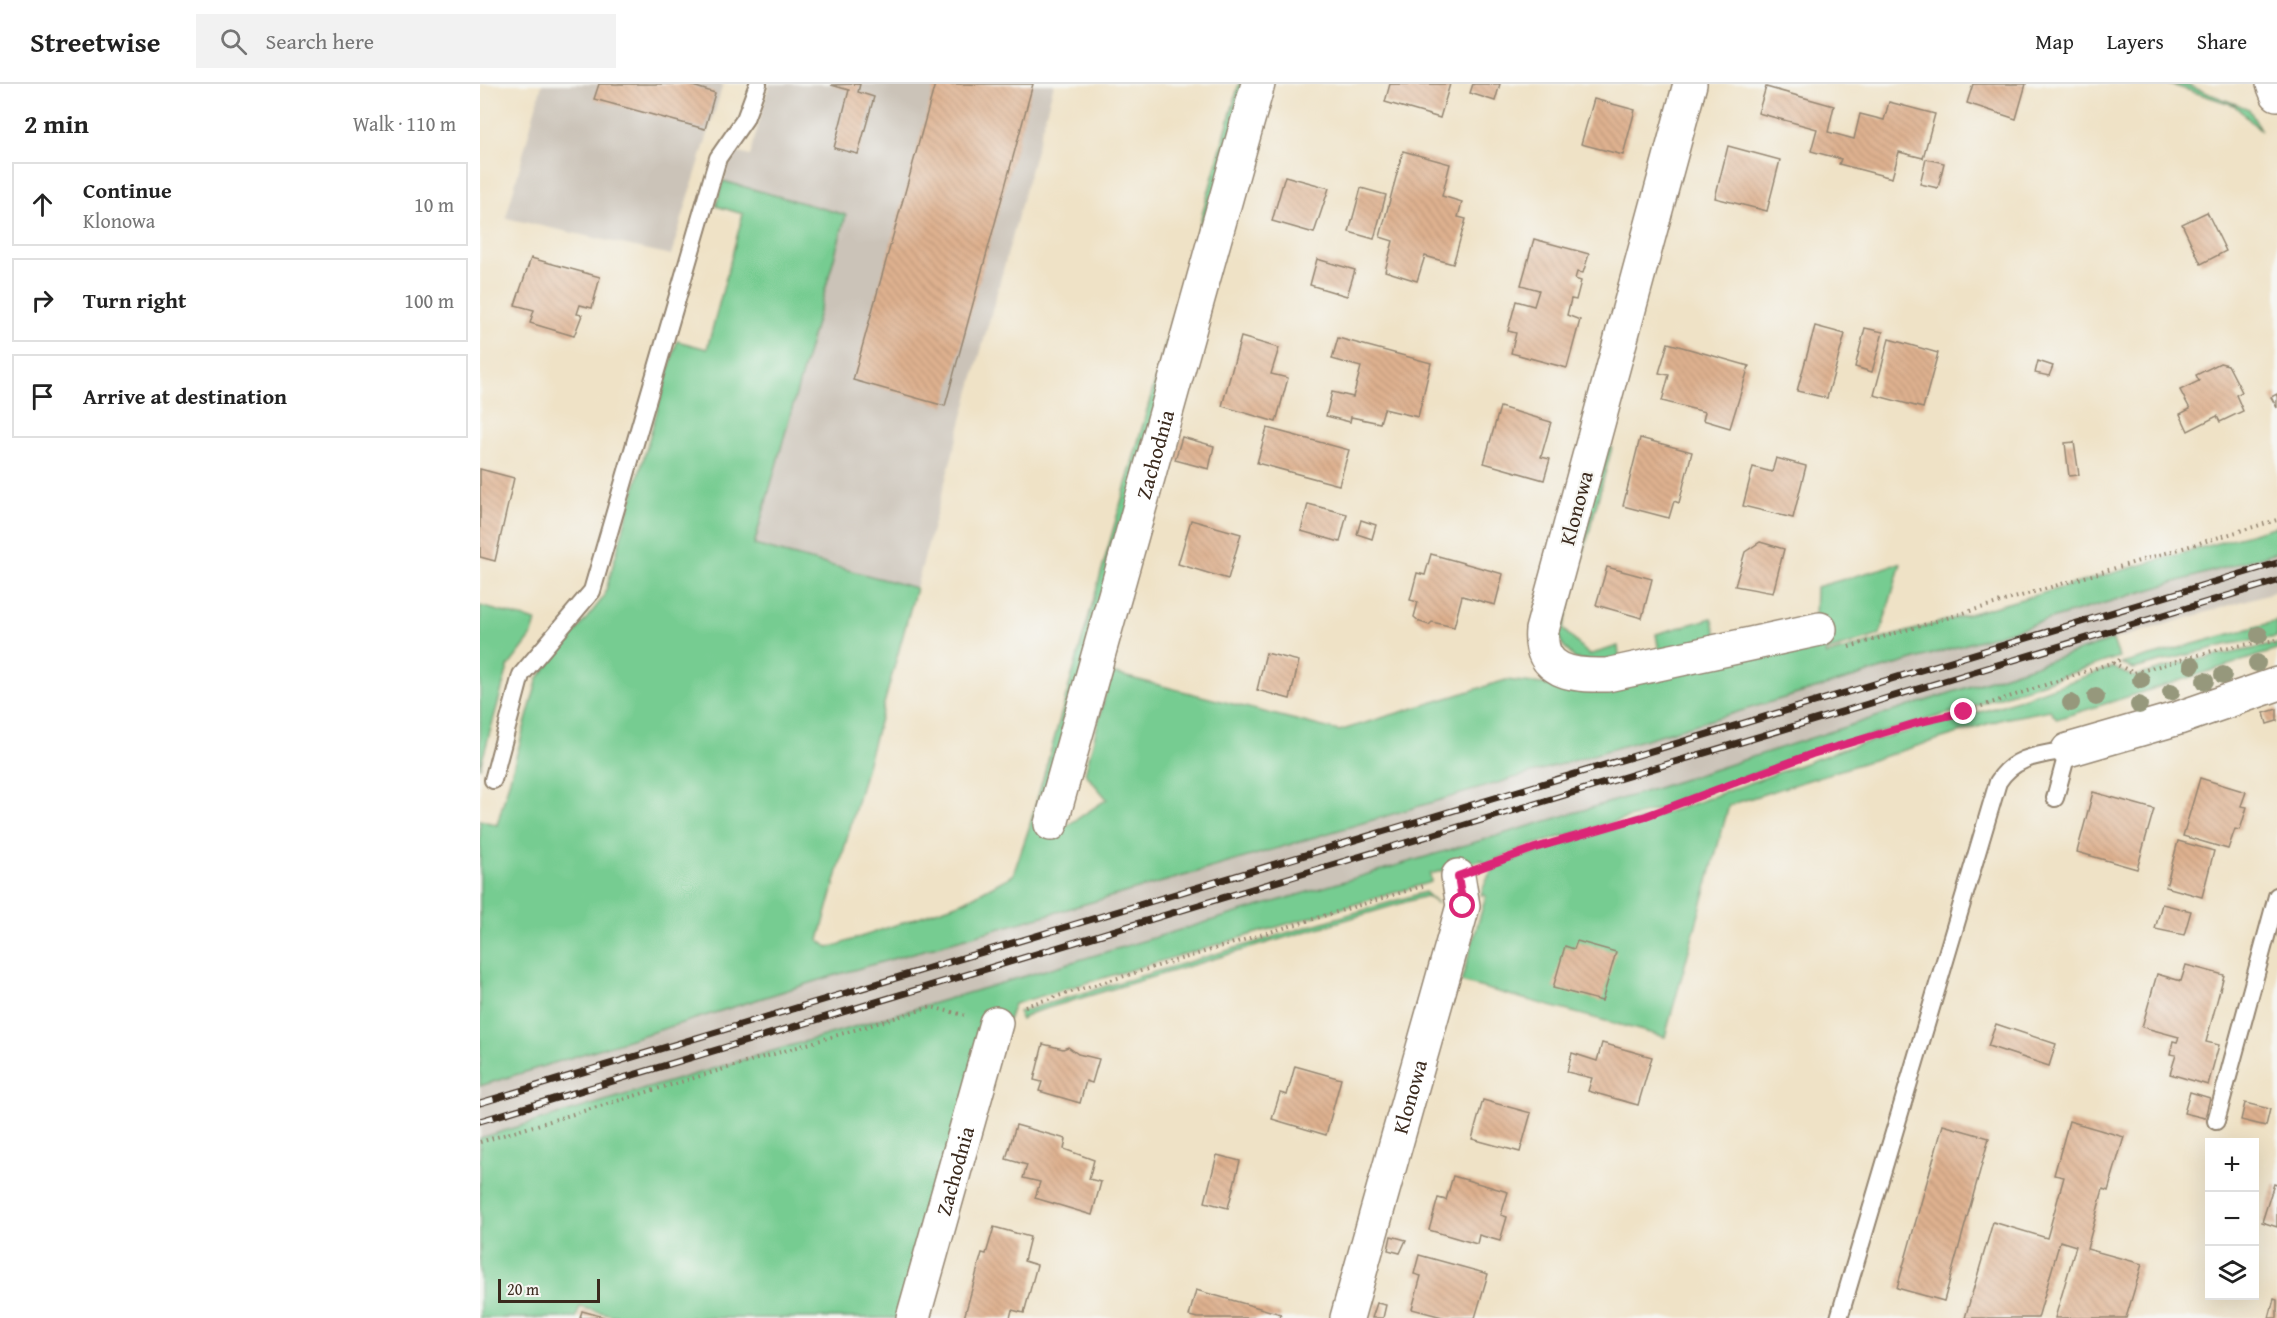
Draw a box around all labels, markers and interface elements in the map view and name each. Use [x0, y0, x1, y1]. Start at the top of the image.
search box [196, 14, 616, 68]
text: Streetwise [30, 21, 160, 62]
icon: search [217, 25, 250, 58]
text: Search here [265, 25, 374, 57]
text: Map [2035, 26, 2074, 57]
text: Layers [2107, 26, 2164, 57]
text: Share [2197, 26, 2247, 57]
text: 2 min [24, 104, 89, 143]
text: Walk · 110 m [353, 109, 456, 138]
text: Continue [83, 174, 172, 206]
icon: ahead [26, 188, 59, 221]
text: 10 m [414, 190, 454, 219]
text: Klonowa [83, 206, 155, 235]
icon: right [26, 284, 59, 317]
text: Turn right [83, 284, 186, 316]
text: 100 m [404, 286, 454, 315]
icon: arrive [26, 380, 59, 413]
text: Arrive at destination [83, 380, 287, 412]
street label: Zachodnia [1127, 406, 1182, 502]
street label: Klonowa [1551, 467, 1601, 549]
route end [1950, 698, 1976, 724]
route start [1449, 892, 1475, 918]
street label: Klonowa [1384, 1056, 1435, 1137]
street label: Zachodnia [927, 1122, 982, 1219]
map controls [2205, 1138, 2259, 1300]
button: + [2205, 1138, 2259, 1192]
button: − [2205, 1192, 2259, 1246]
button: layers [2205, 1246, 2259, 1300]
scale bar [498, 1276, 600, 1304]
text: 20 m [507, 1277, 539, 1301]

